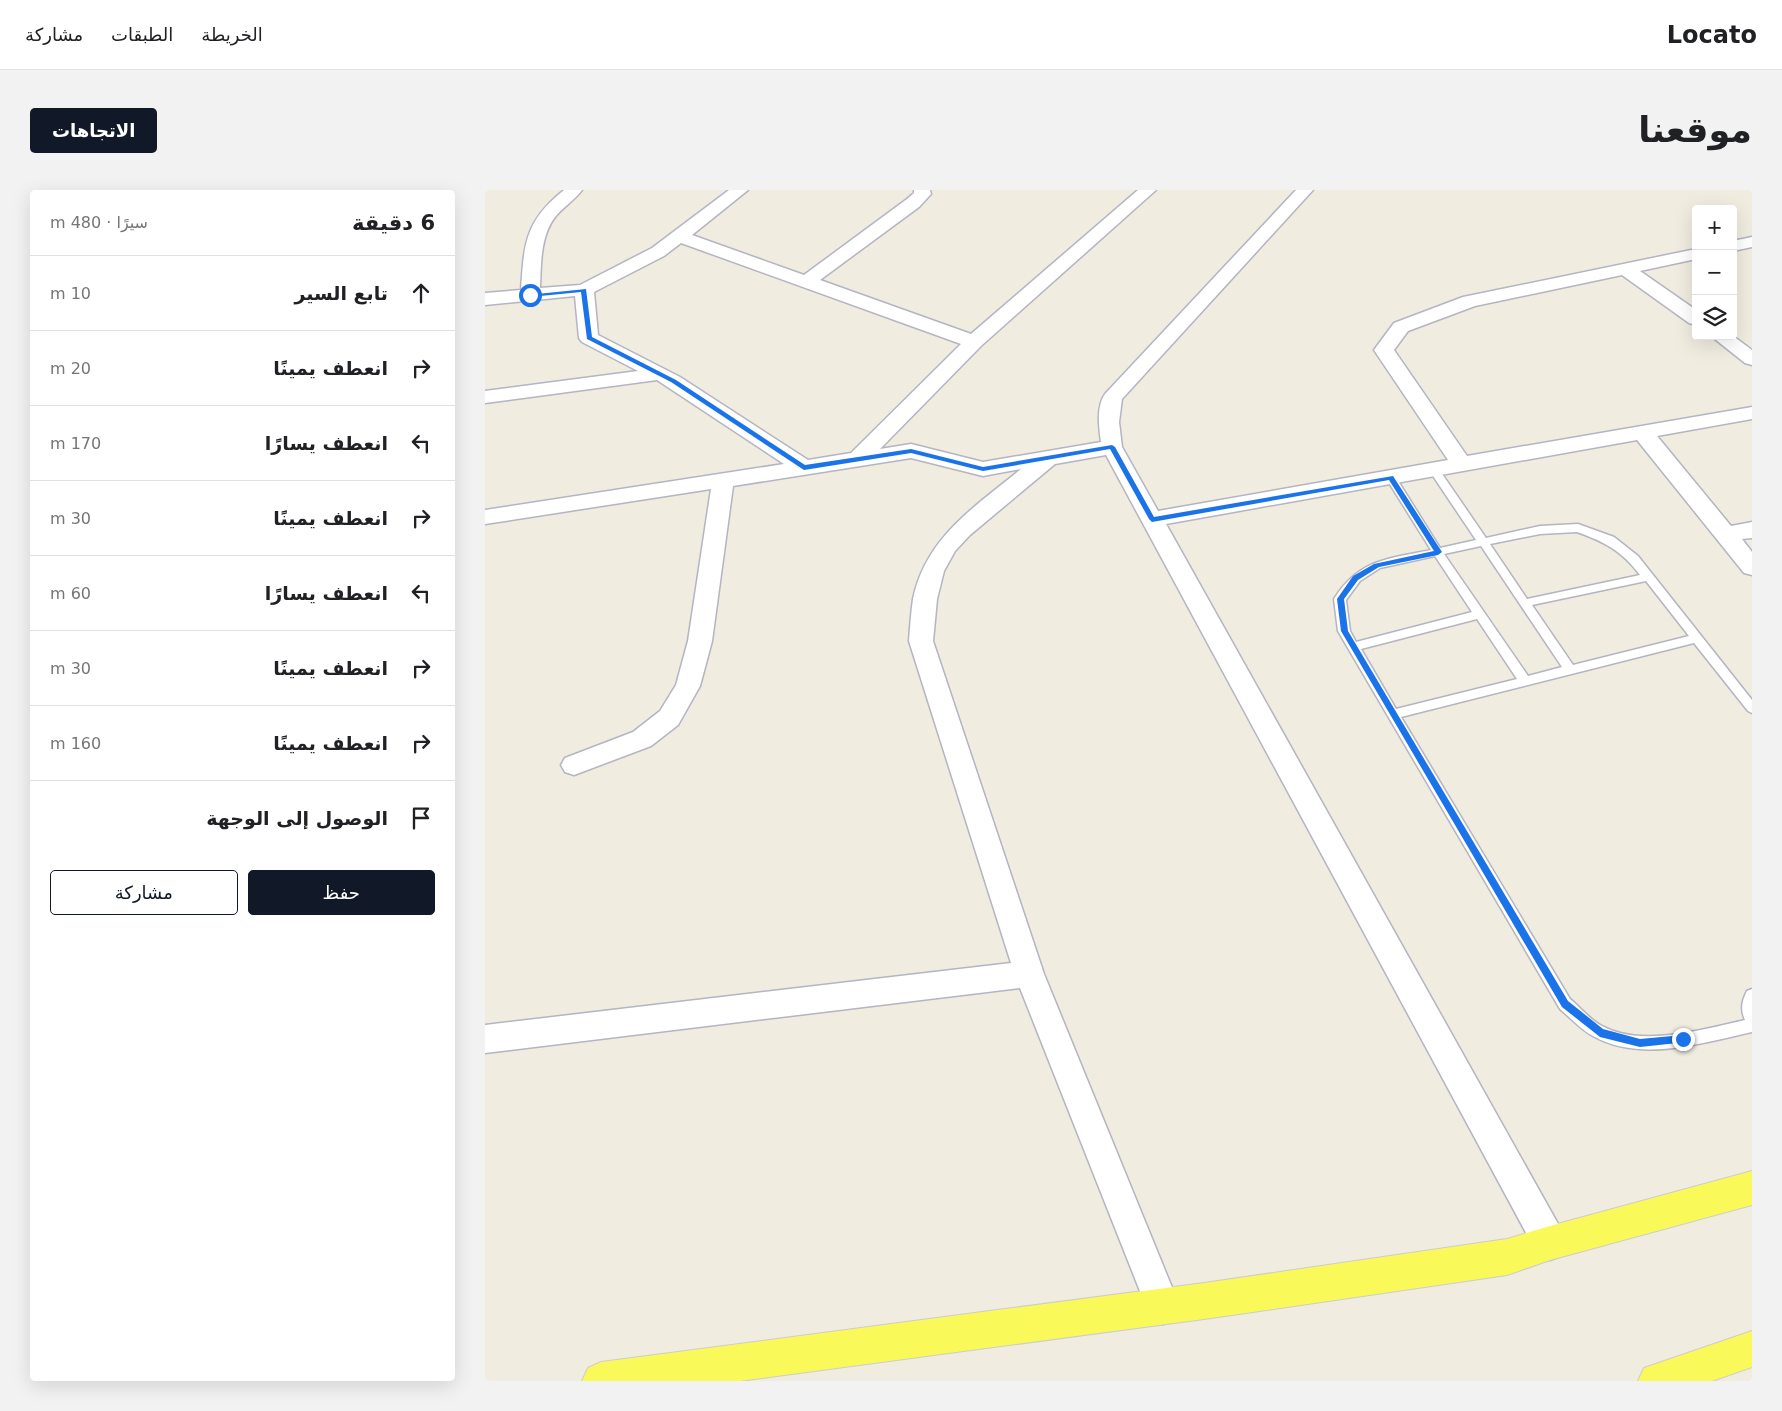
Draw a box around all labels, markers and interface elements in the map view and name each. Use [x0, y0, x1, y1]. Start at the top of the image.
text: Locato [1667, 21, 1757, 49]
text: مشاركة [25, 24, 83, 45]
text: الطبقات [111, 24, 173, 45]
text: الخريطة [201, 24, 263, 45]
button: الاتجاهات [30, 108, 157, 153]
text: موقعنا [1638, 110, 1752, 150]
map controls [1692, 205, 1737, 340]
button: + [1692, 205, 1737, 250]
text: 6 دقيقة [352, 211, 435, 235]
text: سيرًا · 480 m [50, 213, 148, 232]
button: − [1692, 250, 1737, 295]
icon: ahead [407, 279, 435, 307]
text: تابع السير [294, 282, 388, 304]
text: 10 m [50, 284, 91, 303]
route start [519, 284, 542, 307]
button: layers [1692, 295, 1737, 340]
icon: right [407, 354, 435, 382]
text: انعطف يمينًا [273, 357, 388, 379]
text: 20 m [50, 359, 91, 378]
icon: left [407, 429, 435, 457]
text: انعطف يسارًا [265, 432, 388, 454]
text: 170 m [50, 434, 101, 453]
icon: right [407, 504, 435, 532]
text: انعطف يمينًا [273, 507, 388, 529]
text: 30 m [50, 509, 91, 528]
icon: left [407, 579, 435, 607]
text: انعطف يسارًا [265, 582, 388, 604]
text: 60 m [50, 584, 91, 603]
icon: right [407, 654, 435, 682]
text: انعطف يمينًا [273, 657, 388, 679]
text: 30 m [50, 659, 91, 678]
icon: right [407, 729, 435, 757]
text: انعطف يمينًا [273, 732, 388, 754]
text: 160 m [50, 734, 101, 753]
icon: arrive [407, 804, 435, 832]
text: الوصول إلى الوجهة [206, 807, 388, 829]
button: مشاركة [50, 870, 238, 915]
button: حفظ [248, 870, 435, 915]
route end [1672, 1028, 1695, 1051]

